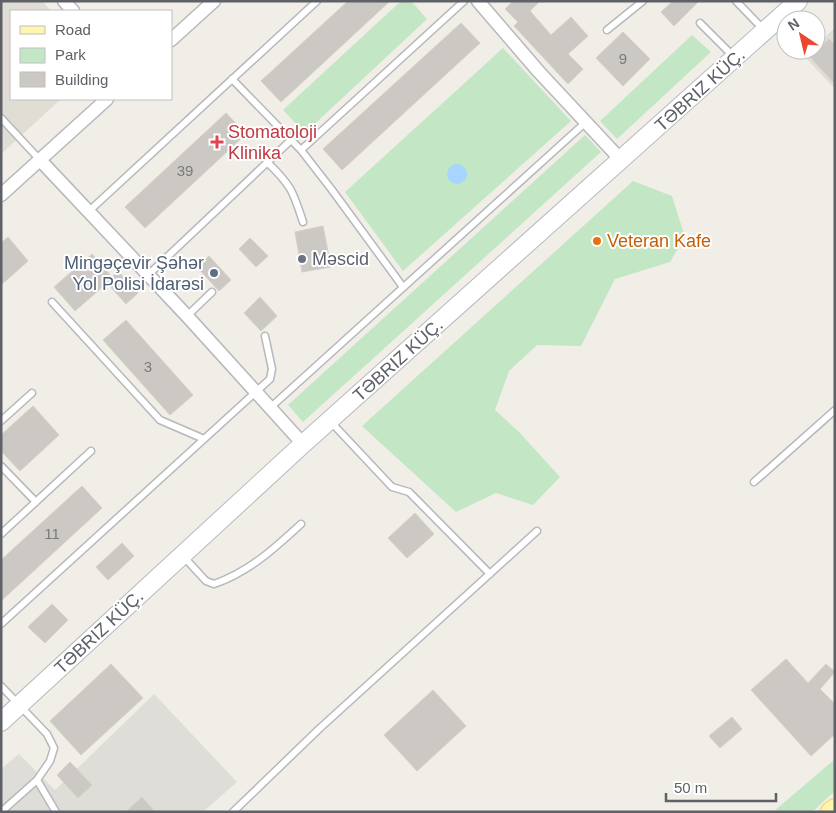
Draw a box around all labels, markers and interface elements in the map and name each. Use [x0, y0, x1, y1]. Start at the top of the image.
legend [10, 10, 172, 100]
north arrow [776, 10, 826, 60]
text: N [785, 15, 802, 34]
text: Road [55, 21, 91, 38]
street label: TƏBRIZ KÜÇ. [651, 45, 749, 135]
text: Park [55, 46, 86, 63]
house number: 9 [619, 50, 627, 67]
text: Building [55, 71, 108, 88]
place label: Stomatoloji Klinika [228, 122, 317, 163]
marker: Stomatoloji Klinika [210, 135, 224, 149]
house number: 39 [177, 162, 193, 179]
place label: Veteran Kafe [607, 231, 711, 251]
marker: Veteran Kafe [591, 235, 603, 247]
place label: Məscid [312, 249, 369, 269]
place label: Mingəçevir Şəhər Yol Polisi İdarəsi [64, 253, 204, 294]
marker: Məscid [296, 253, 308, 265]
marker: Mingəçevir Şəhər Yol Polisi İdarəsi [208, 267, 220, 279]
street label: TƏBRIZ KÜÇ. [349, 315, 447, 405]
house number: 3 [144, 358, 152, 375]
house number: 11 [44, 525, 60, 542]
street label: TƏBRIZ KÜÇ. [51, 586, 147, 678]
scale bar [666, 770, 776, 802]
text: 50 m [674, 779, 707, 796]

